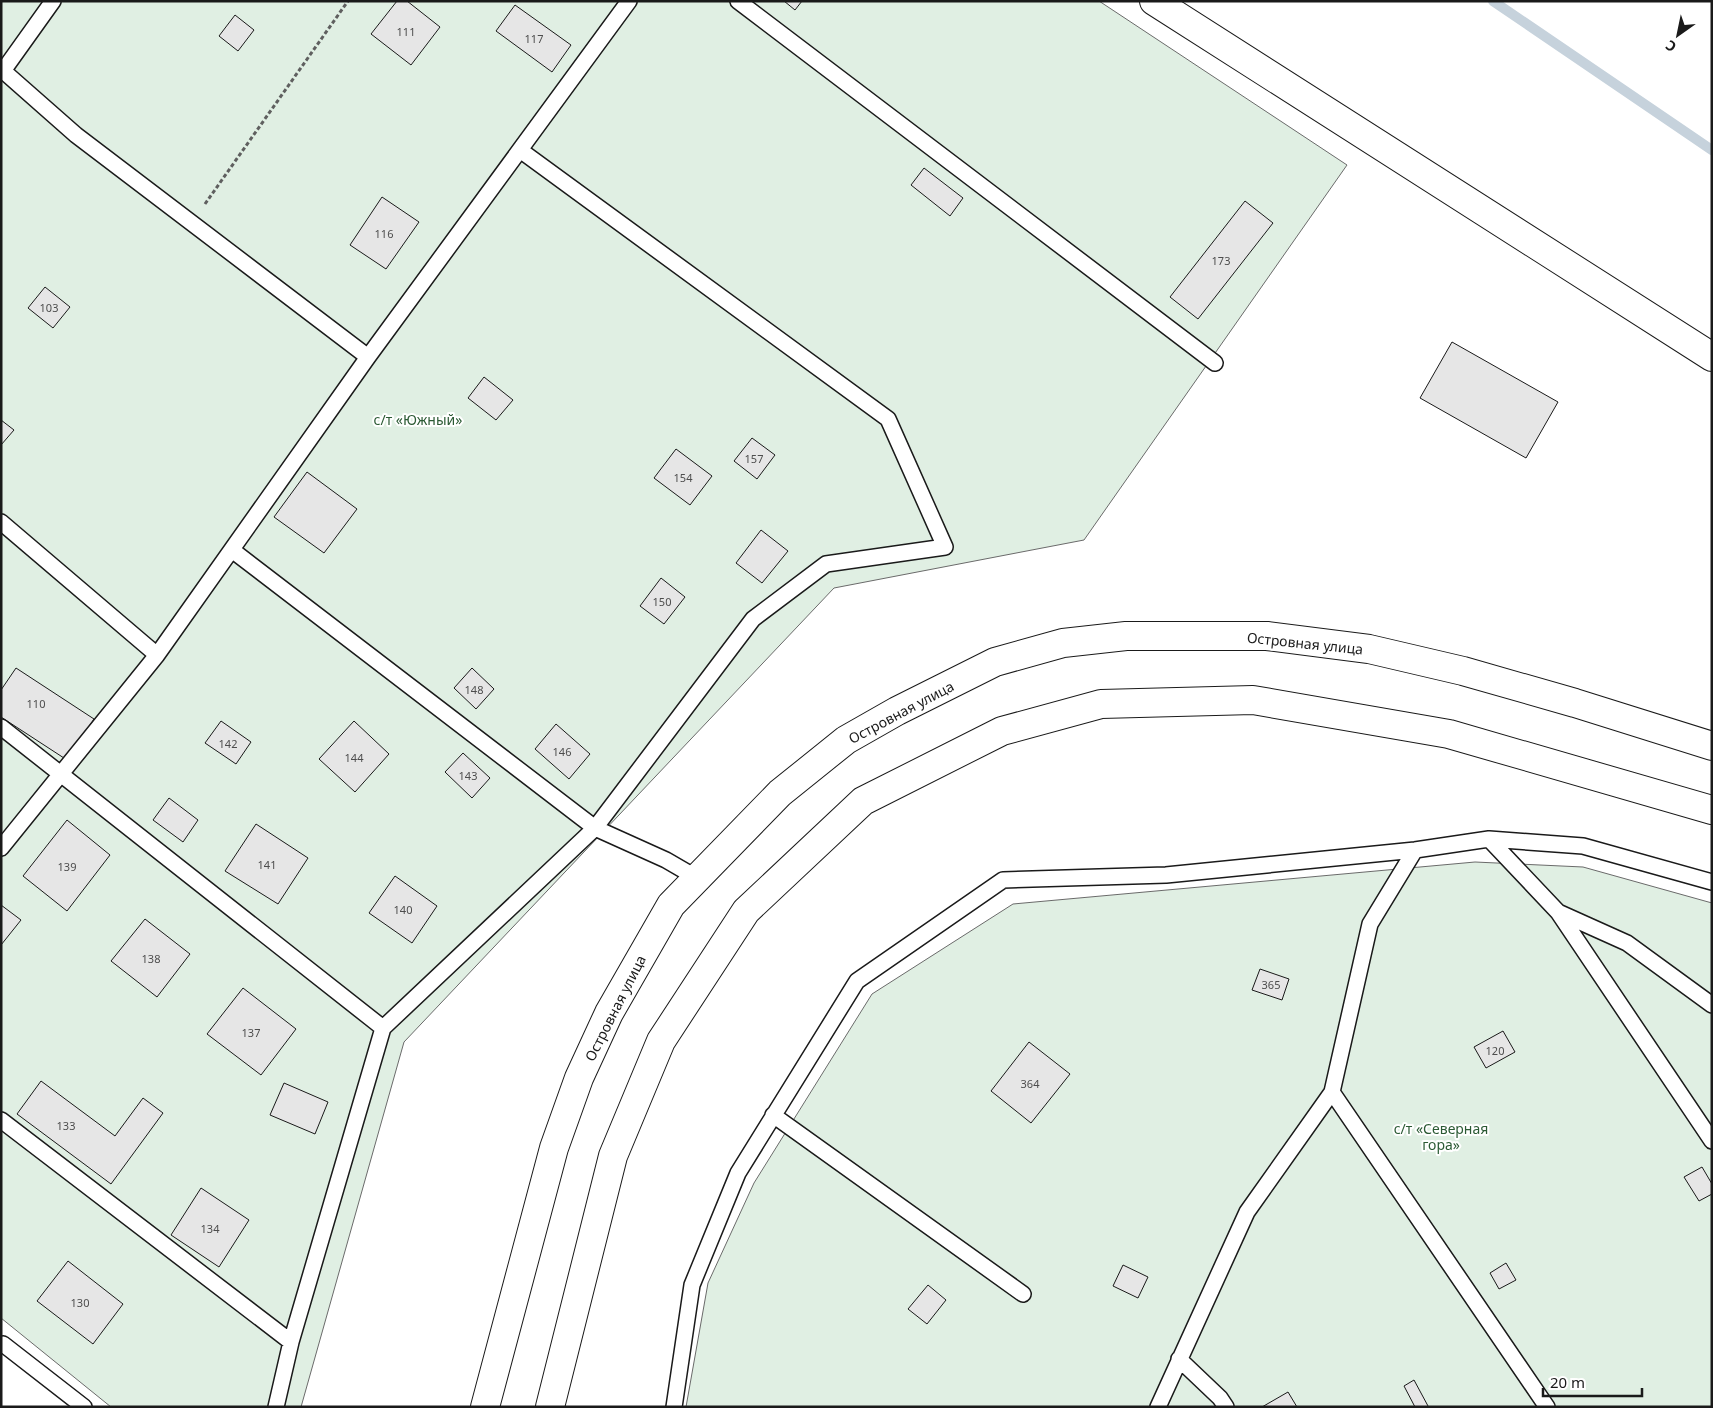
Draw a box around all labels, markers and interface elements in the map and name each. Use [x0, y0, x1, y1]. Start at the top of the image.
north arrow [1653, 10, 1703, 60]
house number: 111 [397, 24, 415, 39]
house number: 117 [525, 31, 543, 46]
text: С [1662, 36, 1680, 57]
house number: 116 [375, 226, 393, 241]
house number: 173 [1212, 253, 1230, 268]
house number: 103 [40, 300, 58, 315]
park label: с/т «Южный» [374, 410, 462, 429]
house number: 157 [745, 451, 763, 466]
house number: 154 [674, 470, 693, 485]
house number: 150 [653, 594, 671, 609]
street label: Островная улица [1246, 627, 1364, 659]
street label: Островная улица [845, 676, 957, 748]
house number: 148 [465, 682, 483, 697]
house number: 110 [27, 696, 45, 711]
house number: 142 [219, 736, 237, 751]
house number: 146 [553, 744, 571, 759]
house number: 144 [345, 750, 364, 765]
house number: 143 [459, 768, 477, 783]
house number: 141 [258, 857, 276, 872]
house number: 139 [58, 859, 76, 874]
house number: 140 [394, 902, 412, 917]
house number: 138 [142, 951, 160, 966]
street label: Островная улица [580, 952, 650, 1064]
house number: 365 [1262, 977, 1280, 992]
house number: 137 [242, 1025, 260, 1040]
house number: 120 [1486, 1043, 1504, 1058]
house number: 364 [1021, 1076, 1040, 1091]
house number: 133 [57, 1118, 75, 1133]
park label: с/т «Северная гора» [1394, 1119, 1488, 1154]
house number: 134 [201, 1221, 220, 1236]
house number: 130 [71, 1295, 89, 1310]
scale bar [1543, 1366, 1642, 1398]
text: 20 m [1550, 1372, 1585, 1392]

